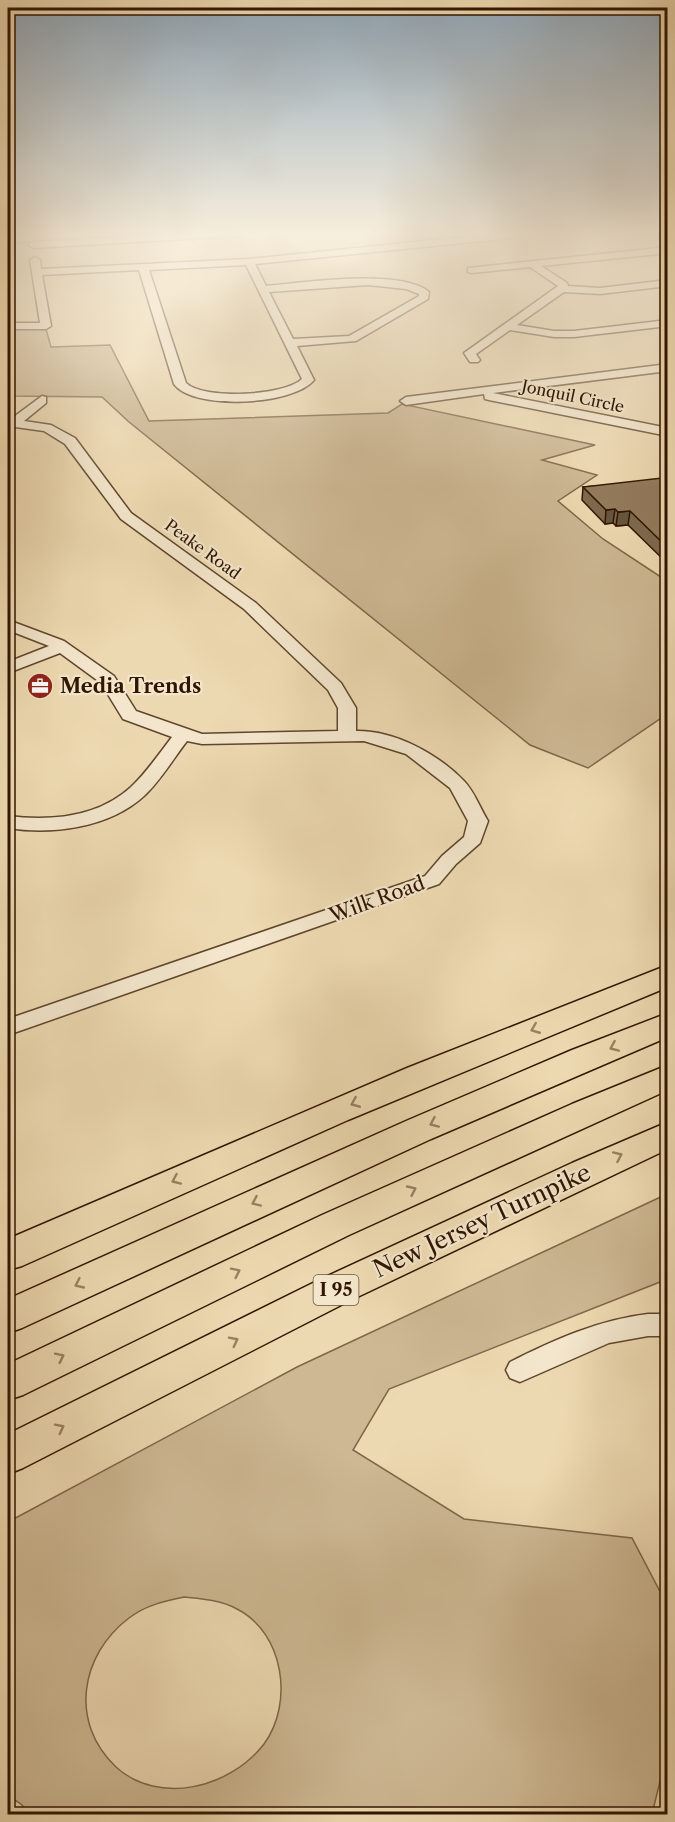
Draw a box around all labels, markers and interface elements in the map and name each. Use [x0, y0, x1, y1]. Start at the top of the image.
street label: Jonquil Circle [517, 375, 626, 417]
street label: Peake Road [161, 515, 245, 583]
office icon: Media Trends [25, 671, 55, 701]
place label: Media Trends [60, 674, 201, 698]
street label: Wilk Road [325, 871, 428, 928]
one-way arrow [531, 1022, 542, 1034]
one-way arrow [609, 1040, 620, 1052]
one-way arrow [351, 1096, 362, 1108]
one-way arrow [429, 1116, 440, 1128]
one-way arrow [611, 1151, 622, 1163]
street label: New Jersey Turnpike [368, 1157, 595, 1284]
one-way arrow [171, 1173, 182, 1185]
one-way arrow [406, 1185, 417, 1197]
one-way arrow [251, 1194, 262, 1206]
one-way arrow [229, 1268, 240, 1280]
road number: I 95 [314, 1275, 358, 1305]
one-way arrow [74, 1277, 85, 1289]
one-way arrow [228, 1336, 239, 1348]
one-way arrow [54, 1353, 65, 1365]
one-way arrow [53, 1423, 64, 1435]

